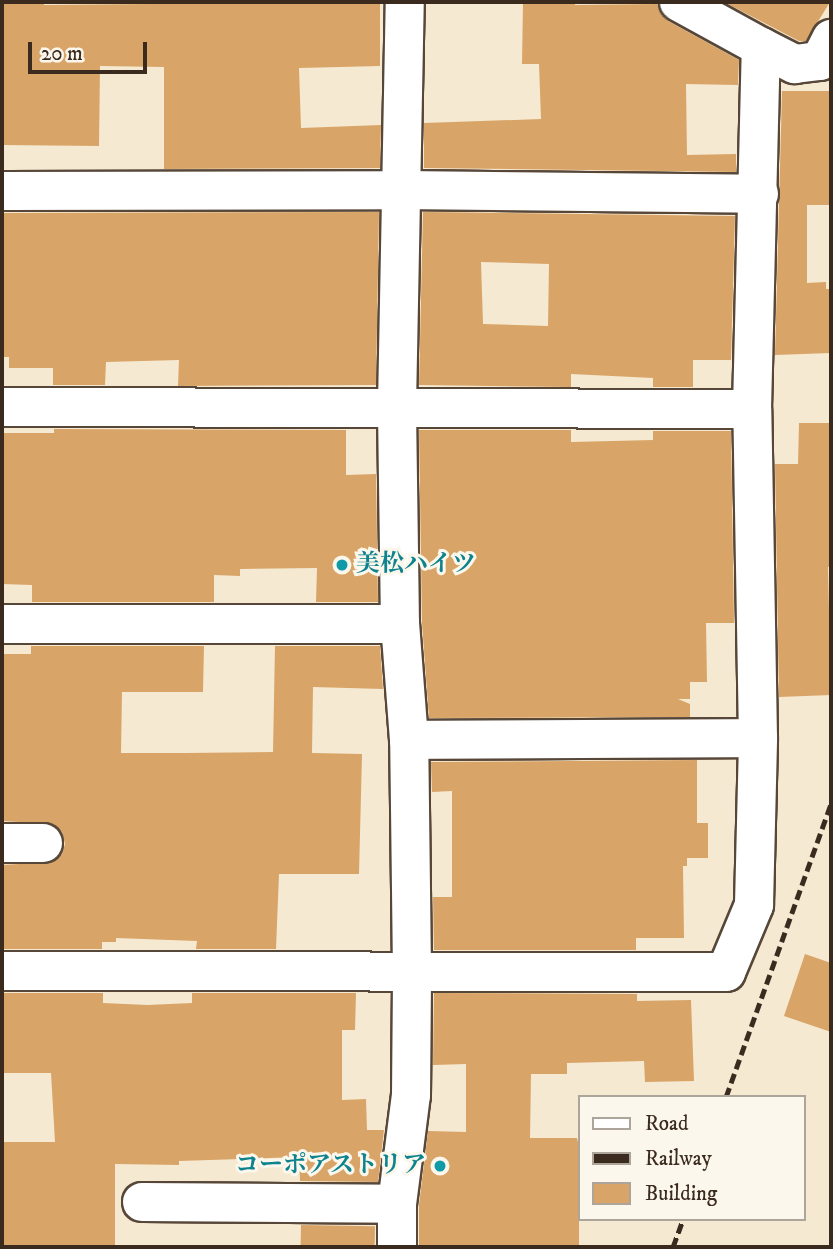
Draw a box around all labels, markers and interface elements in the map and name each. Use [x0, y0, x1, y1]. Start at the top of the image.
scale bar [32, 28, 150, 72]
text: 20 m [41, 41, 83, 67]
place label: 美松ハイツ [356, 551, 476, 579]
marker: 美松ハイツ [334, 557, 350, 573]
legend [578, 1095, 805, 1221]
text: Road [645, 1111, 689, 1137]
text: Railway [645, 1146, 712, 1172]
place label: コーポアストリア [234, 1152, 426, 1180]
marker: コーポアストリア [432, 1158, 448, 1174]
text: Building [645, 1181, 717, 1207]

